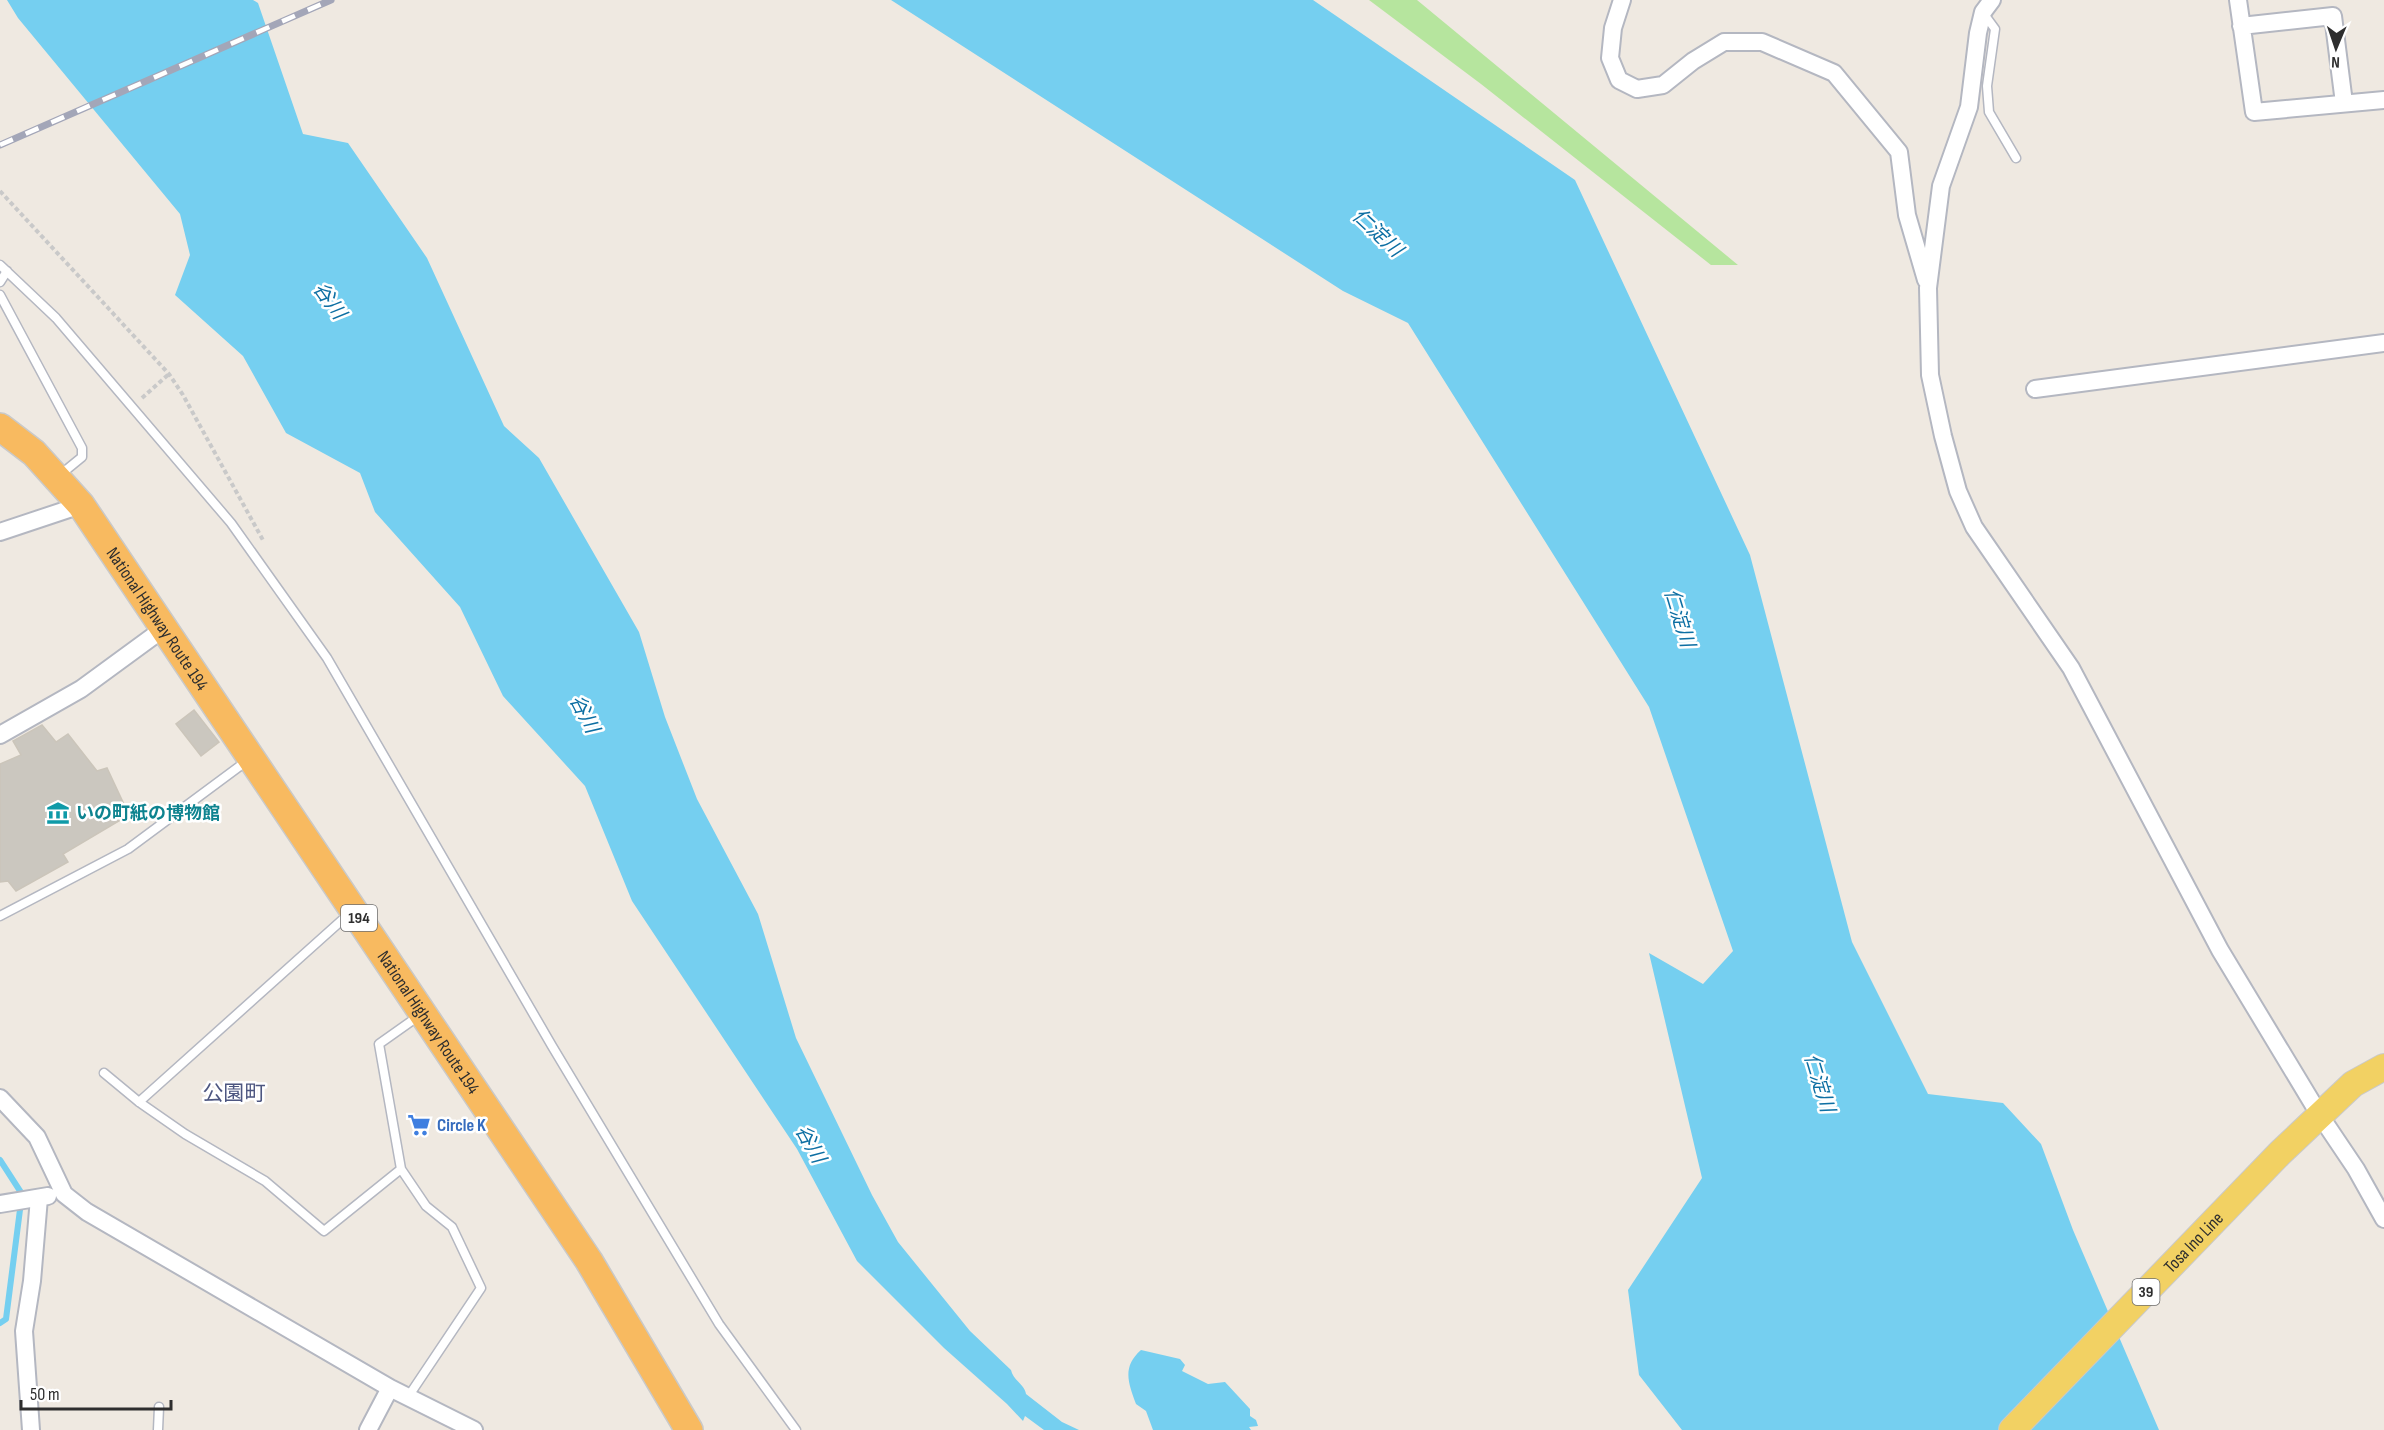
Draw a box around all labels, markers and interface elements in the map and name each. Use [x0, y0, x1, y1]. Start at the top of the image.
north arrow [2306, 18, 2366, 78]
text: N [2331, 52, 2340, 71]
water label: 仁淀川 [1347, 204, 1409, 264]
water label: 谷川 [308, 278, 352, 326]
street label: National Highway Route 194 [102, 543, 213, 695]
water label: 仁淀川 [1659, 586, 1700, 652]
water label: 谷川 [564, 691, 605, 739]
museum icon: いの町紙の博物館 [45, 800, 71, 826]
place label: いの町紙の博物館 [76, 803, 220, 824]
road number: 194 [341, 905, 377, 931]
street label: National Highway Route 194 [373, 947, 484, 1098]
water label: 仁淀川 [1799, 1051, 1840, 1117]
district label: 公園町 [203, 1081, 266, 1106]
supermarket icon: Circle K [406, 1112, 432, 1138]
place label: Circle K [437, 1115, 486, 1136]
water label: 谷川 [790, 1121, 831, 1169]
street label: Tosa Ino Line [2159, 1208, 2228, 1277]
road number: 39 [2132, 1279, 2160, 1305]
scale bar [21, 1373, 171, 1411]
text: 50 m [30, 1384, 60, 1405]

